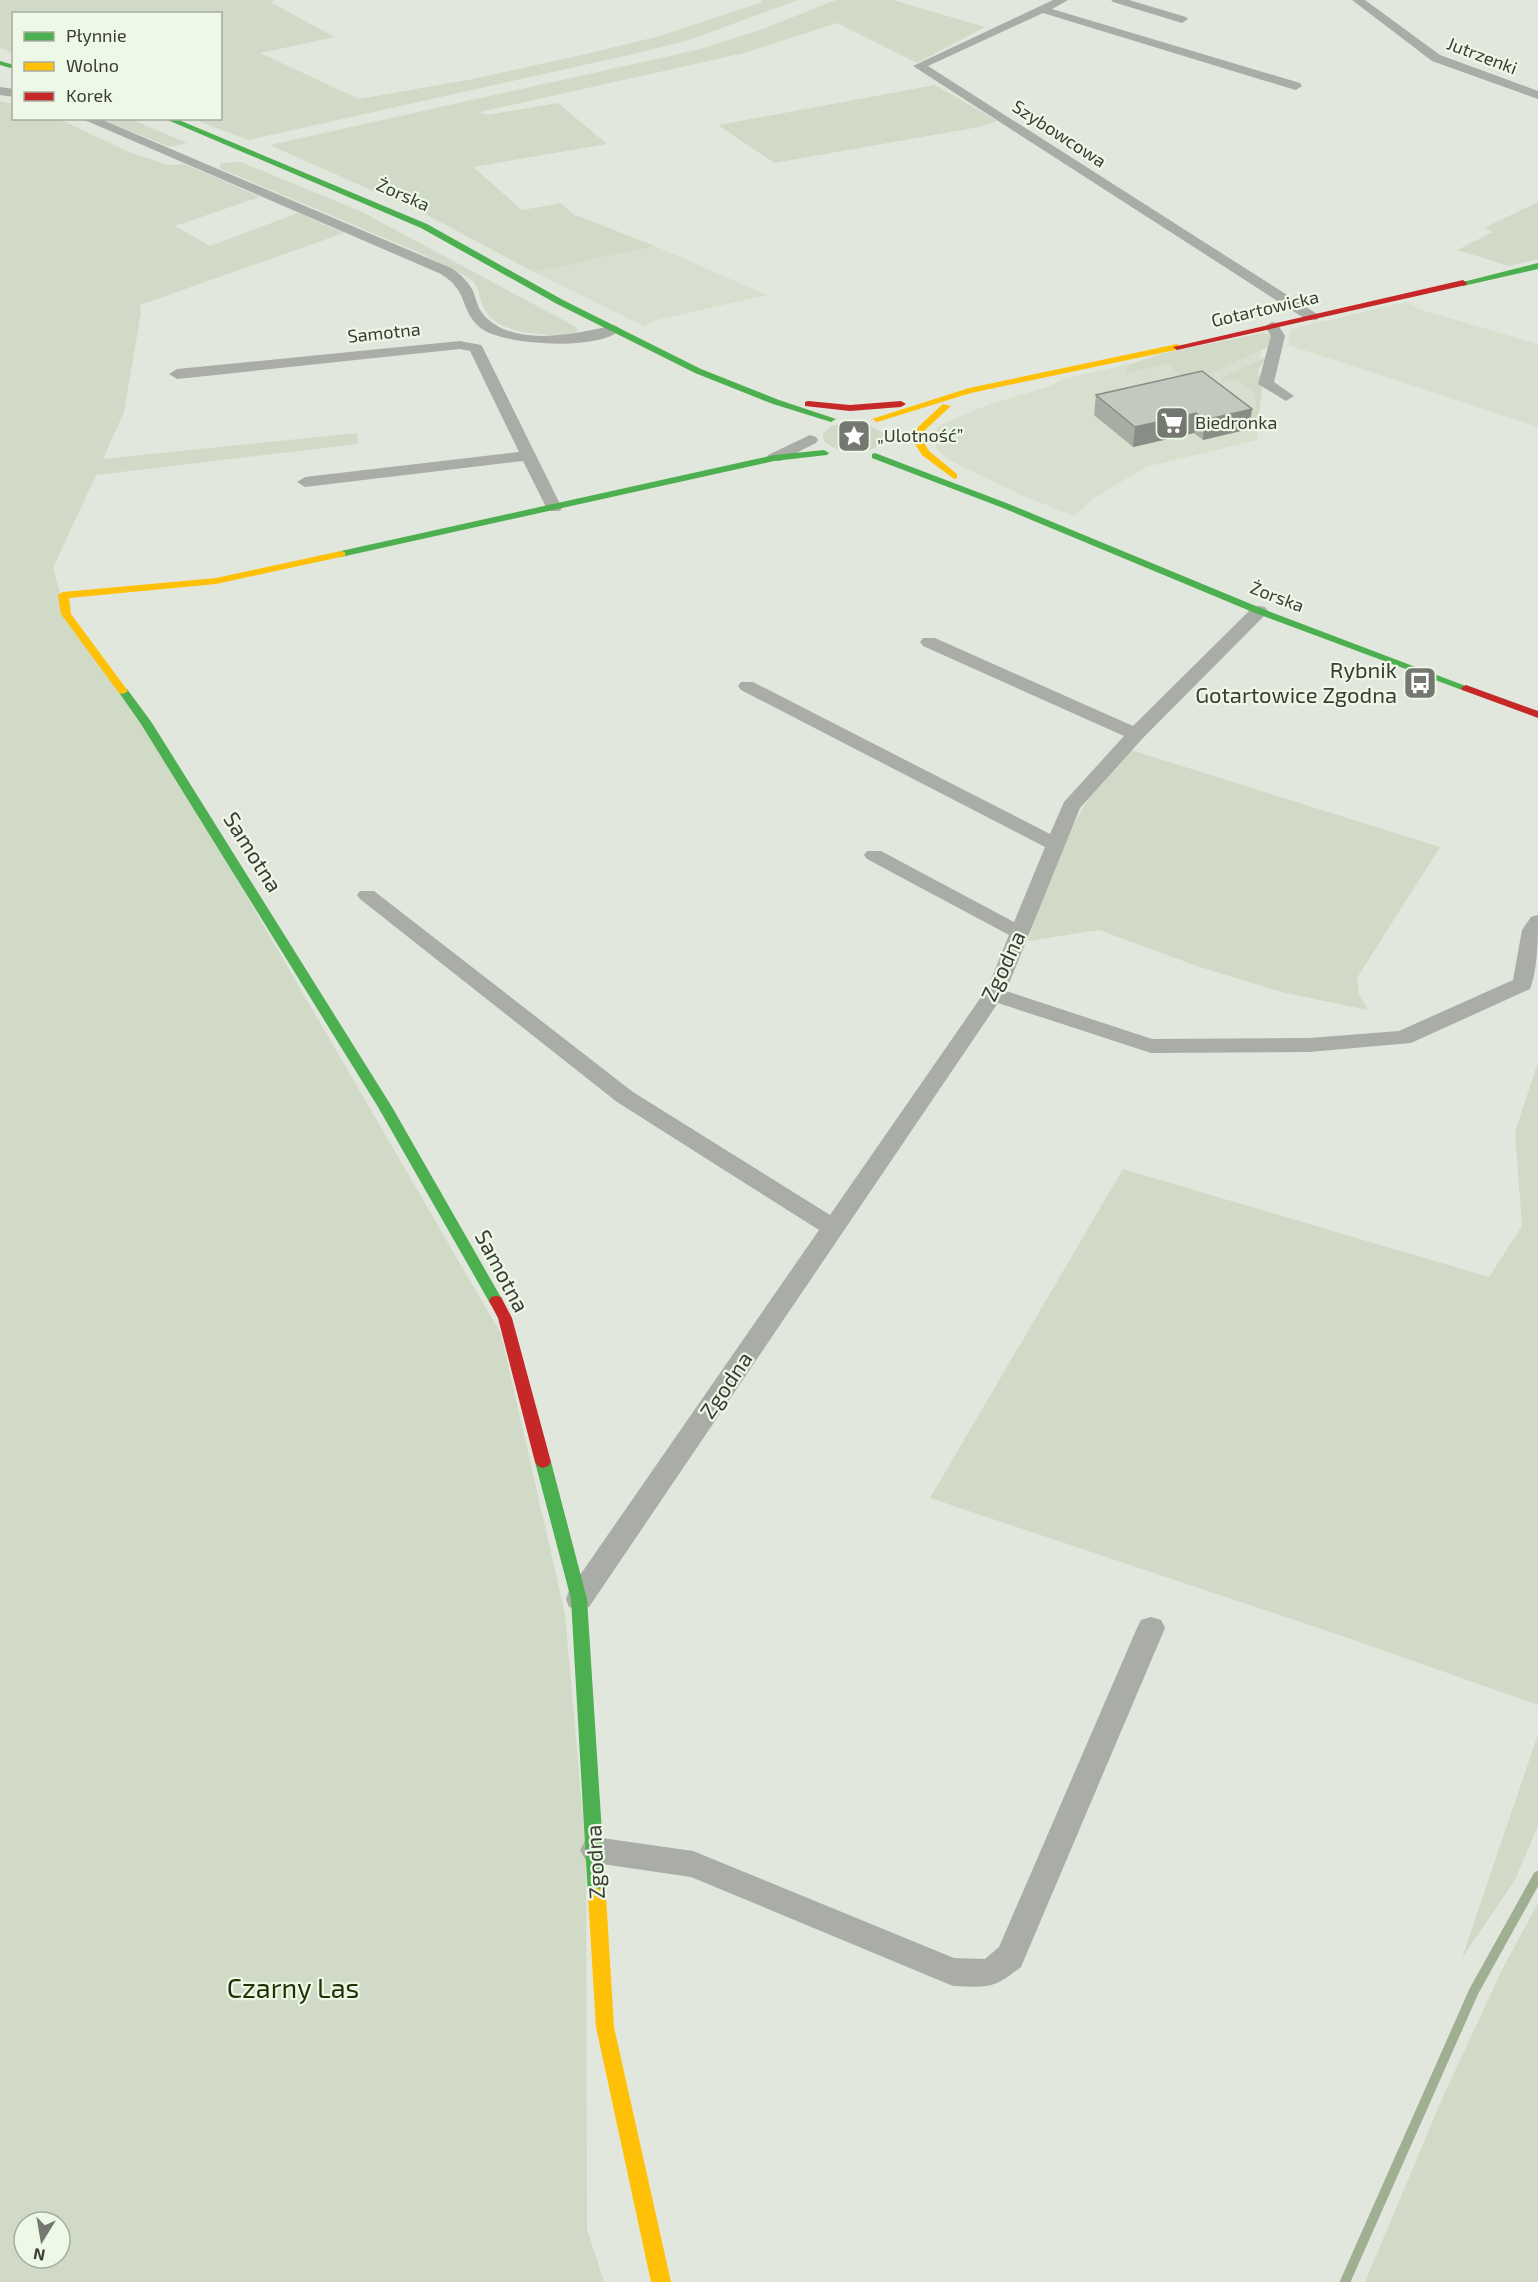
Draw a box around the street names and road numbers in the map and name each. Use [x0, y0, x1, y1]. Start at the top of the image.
street label: Jutrzenki [1444, 32, 1521, 78]
street label: Szybowcowa [1008, 95, 1111, 172]
street label: Żorska [373, 173, 433, 215]
street label: Gotartowicka [1209, 285, 1321, 331]
street label: Samotna [346, 317, 421, 347]
street label: Żorska [1247, 576, 1307, 616]
street label: Samotna [219, 807, 289, 896]
street label: Zgodna [975, 926, 1030, 1005]
street label: Samotna [470, 1225, 535, 1316]
street label: Zgodna [694, 1346, 757, 1423]
street label: Zgodna [579, 1824, 609, 1900]

